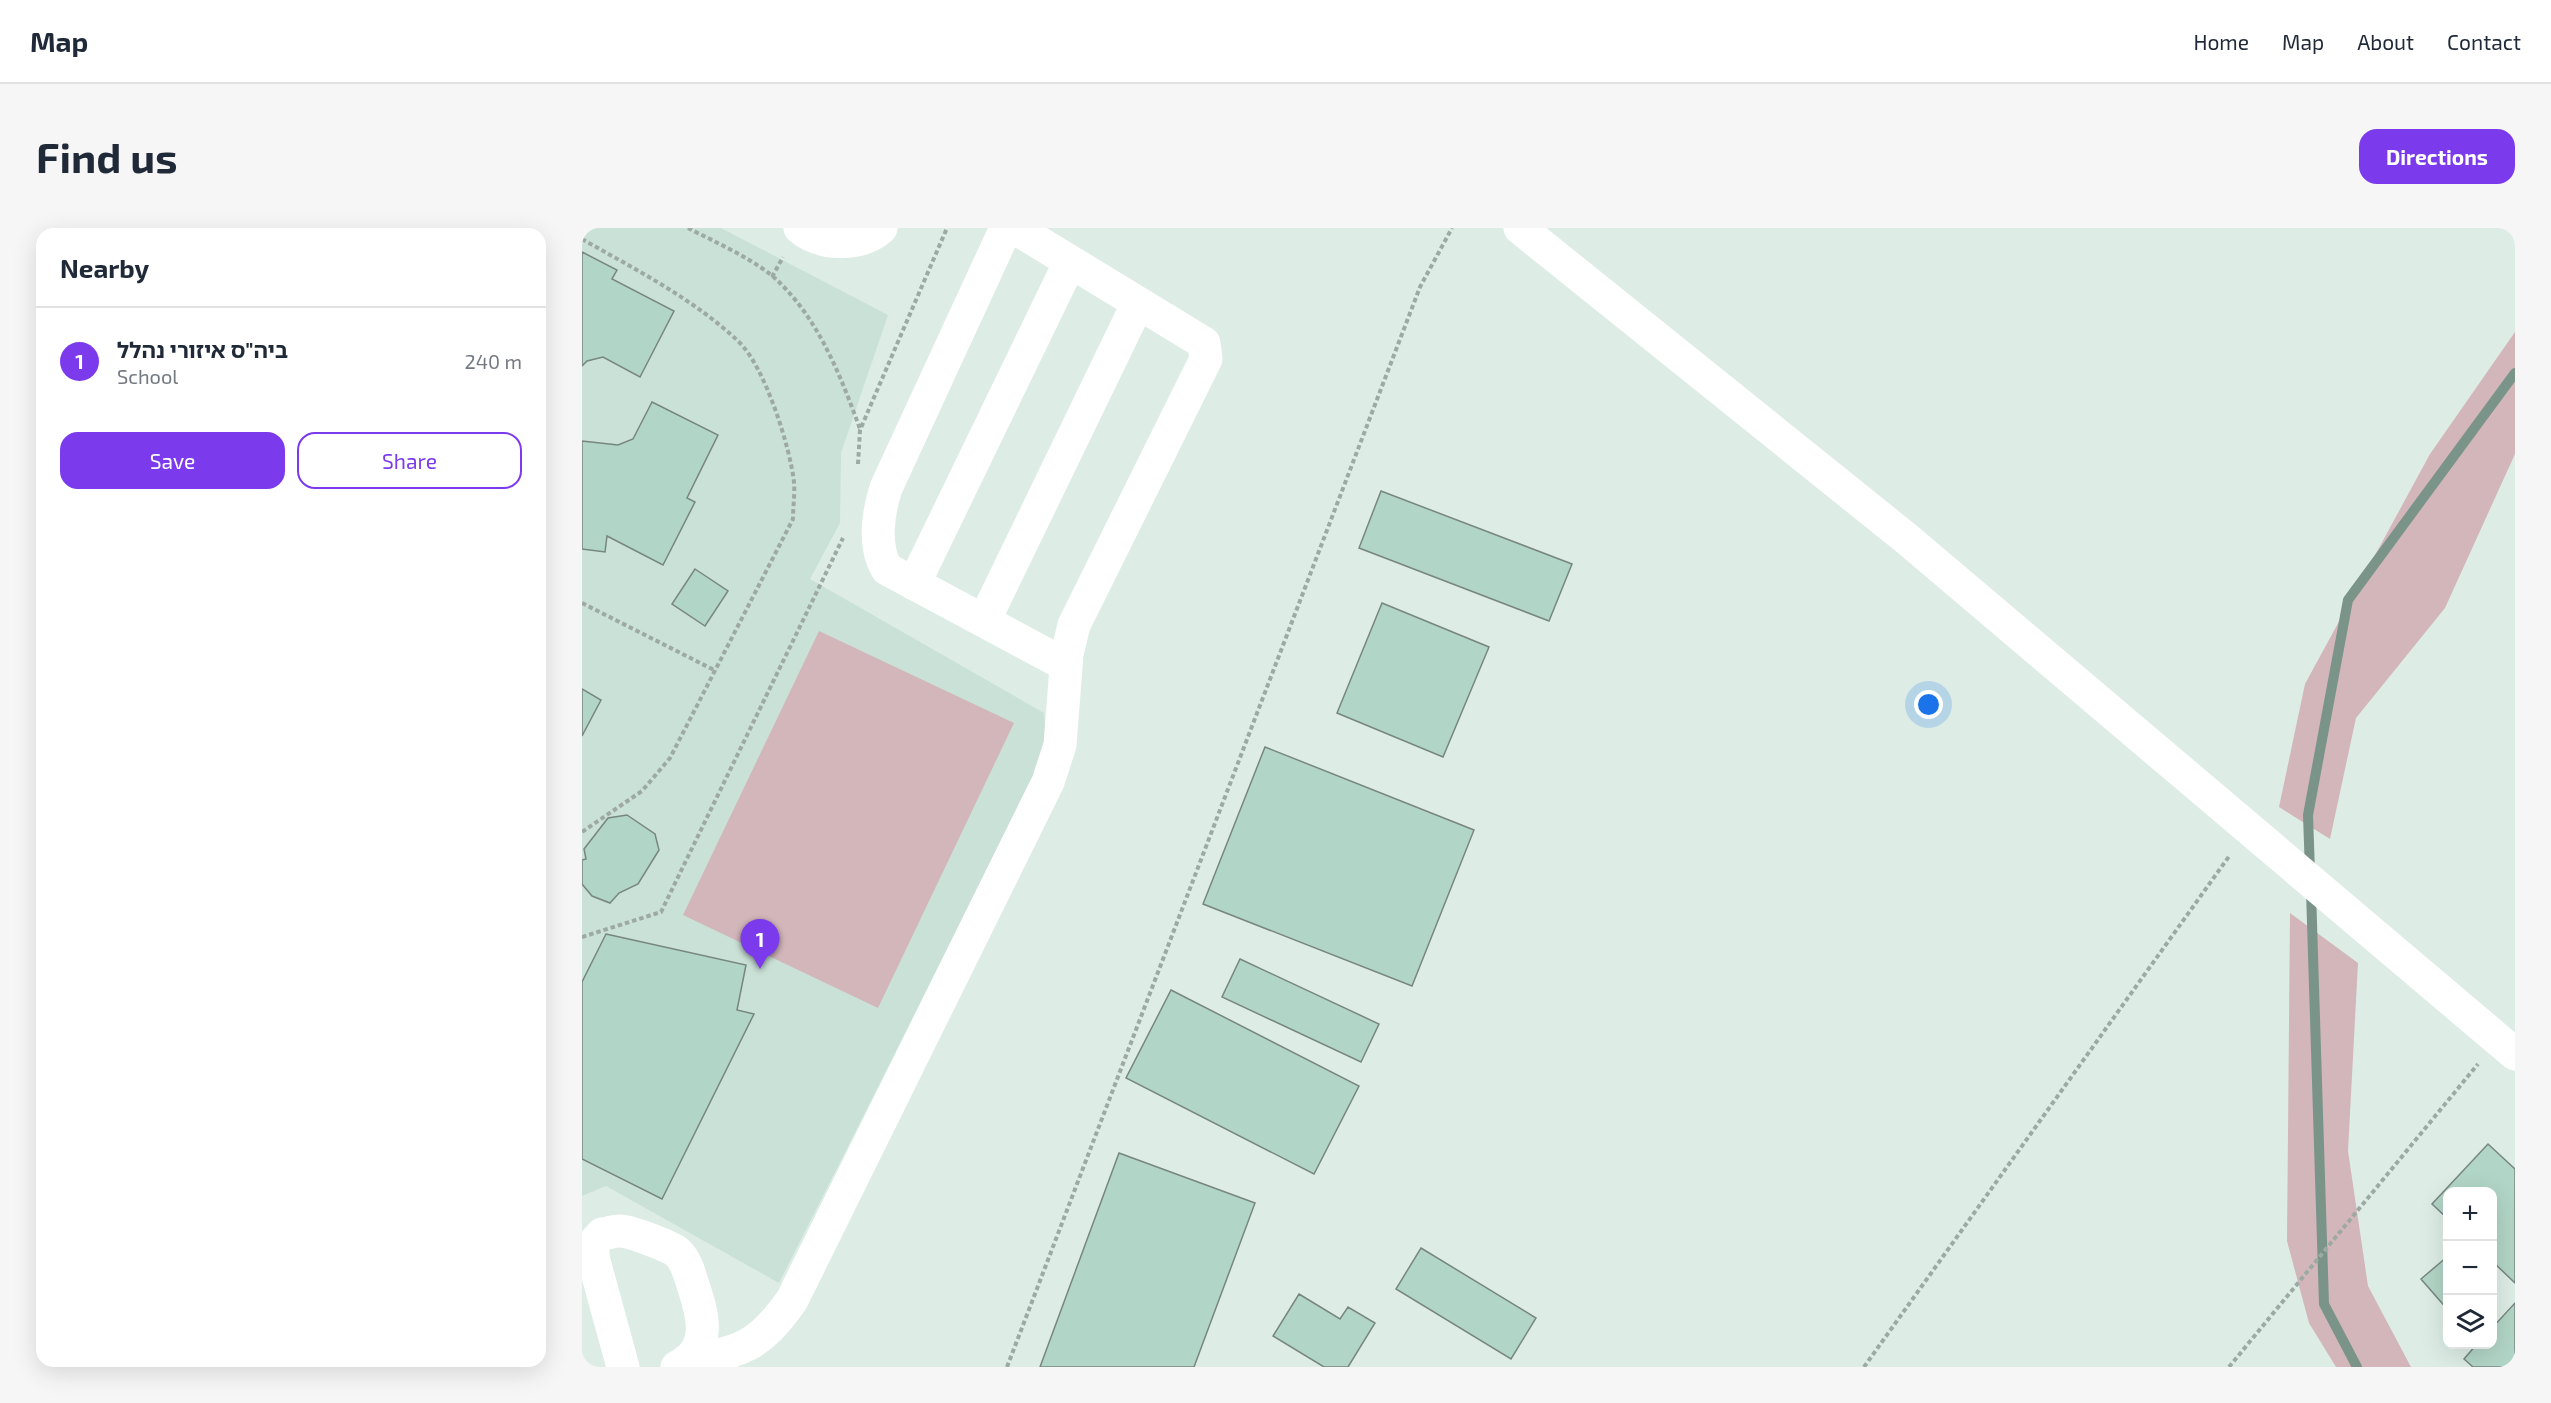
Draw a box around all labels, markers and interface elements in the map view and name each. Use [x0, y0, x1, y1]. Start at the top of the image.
text: Map [30, 24, 88, 58]
text: Home [2193, 29, 2249, 54]
text: Map [2282, 29, 2324, 54]
text: About [2357, 29, 2414, 54]
text: Contact [2447, 29, 2521, 54]
button: Directions [2359, 129, 2515, 184]
text: Find us [36, 131, 178, 181]
text: Nearby [60, 252, 149, 283]
text: ביה"ס איזורי נהלל [117, 336, 288, 362]
text: 1 [75, 349, 84, 373]
text: 240 m [464, 349, 522, 373]
text: School [117, 364, 178, 388]
button: Save [60, 432, 285, 489]
button: Share [297, 432, 522, 489]
your location [1914, 690, 1943, 719]
pin: 1 [740, 920, 780, 969]
map controls [2443, 1187, 2497, 1349]
button: + [2443, 1187, 2497, 1241]
button: − [2443, 1241, 2497, 1295]
button: layers [2443, 1295, 2497, 1349]

